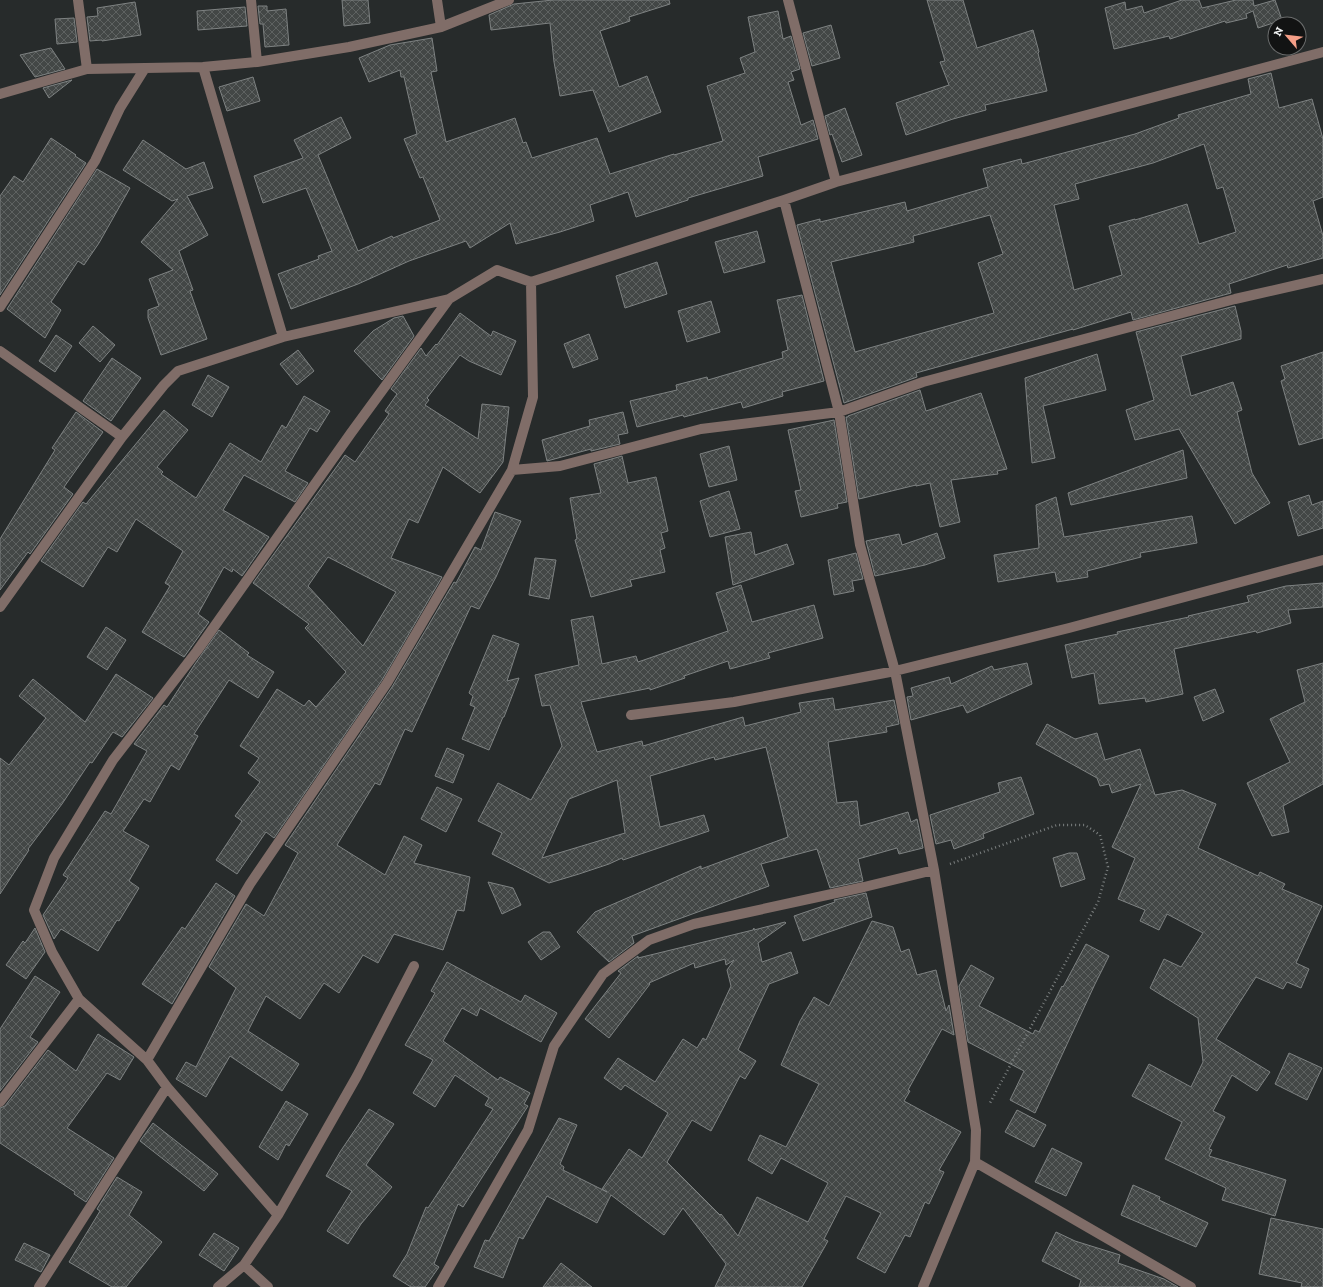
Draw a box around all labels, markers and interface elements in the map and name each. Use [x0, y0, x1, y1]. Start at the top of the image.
north arrow [1267, 16, 1307, 56]
text: N [1271, 24, 1287, 38]

